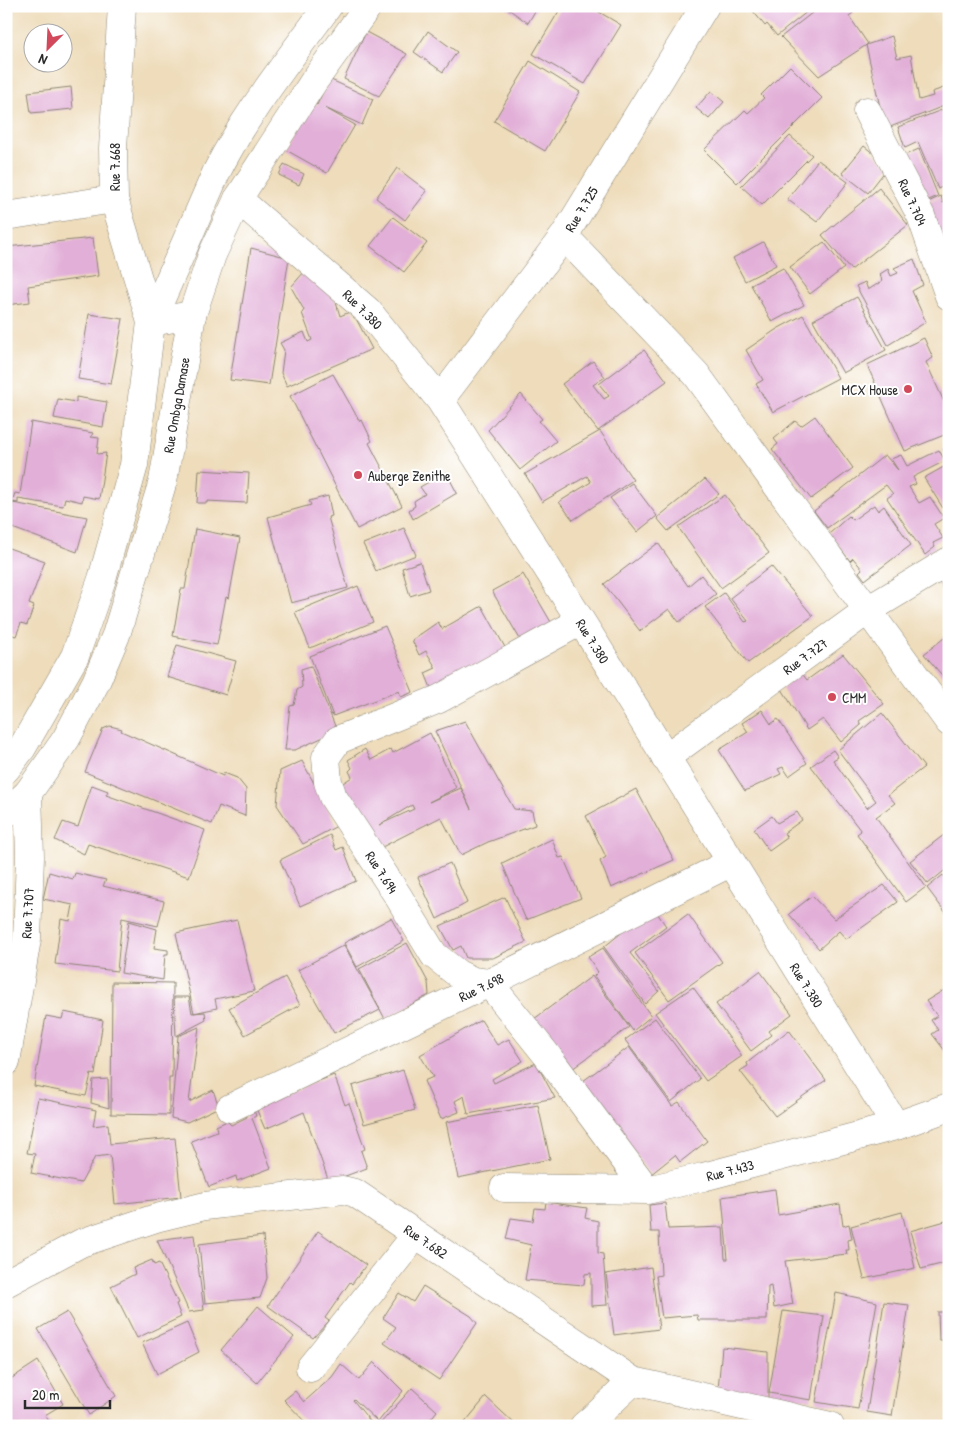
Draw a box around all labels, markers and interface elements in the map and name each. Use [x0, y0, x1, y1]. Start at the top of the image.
north arrow [22, 22, 72, 72]
text: N [35, 50, 50, 71]
street label: Rue 7.668 [105, 143, 124, 191]
street label: Rue 7.704 [894, 176, 932, 228]
street label: Rue 7.725 [560, 183, 602, 235]
street label: Rue 7.380 [339, 285, 387, 333]
street label: Rue Ombga Damase [158, 355, 195, 455]
place label: MCX House [842, 380, 898, 399]
marker: MCX House [902, 383, 914, 395]
place label: Auberge Zenithe [368, 466, 451, 486]
marker: Auberge Zenithe [352, 469, 364, 481]
street label: Rue 7.380 [572, 615, 614, 667]
street label: Rue 7.727 [779, 633, 831, 679]
place label: CMM [842, 688, 866, 707]
marker: CMM [826, 691, 838, 703]
street label: Rue 7.694 [361, 847, 403, 897]
street label: Rue 7.707 [16, 887, 38, 939]
street label: Rue 7.380 [786, 959, 828, 1011]
street label: Rue 7.698 [456, 968, 506, 1006]
street label: Rue 7.433 [704, 1155, 756, 1185]
street label: Rue 7.682 [400, 1219, 452, 1263]
scale bar [25, 1377, 110, 1409]
text: 20 m [32, 1384, 59, 1405]

